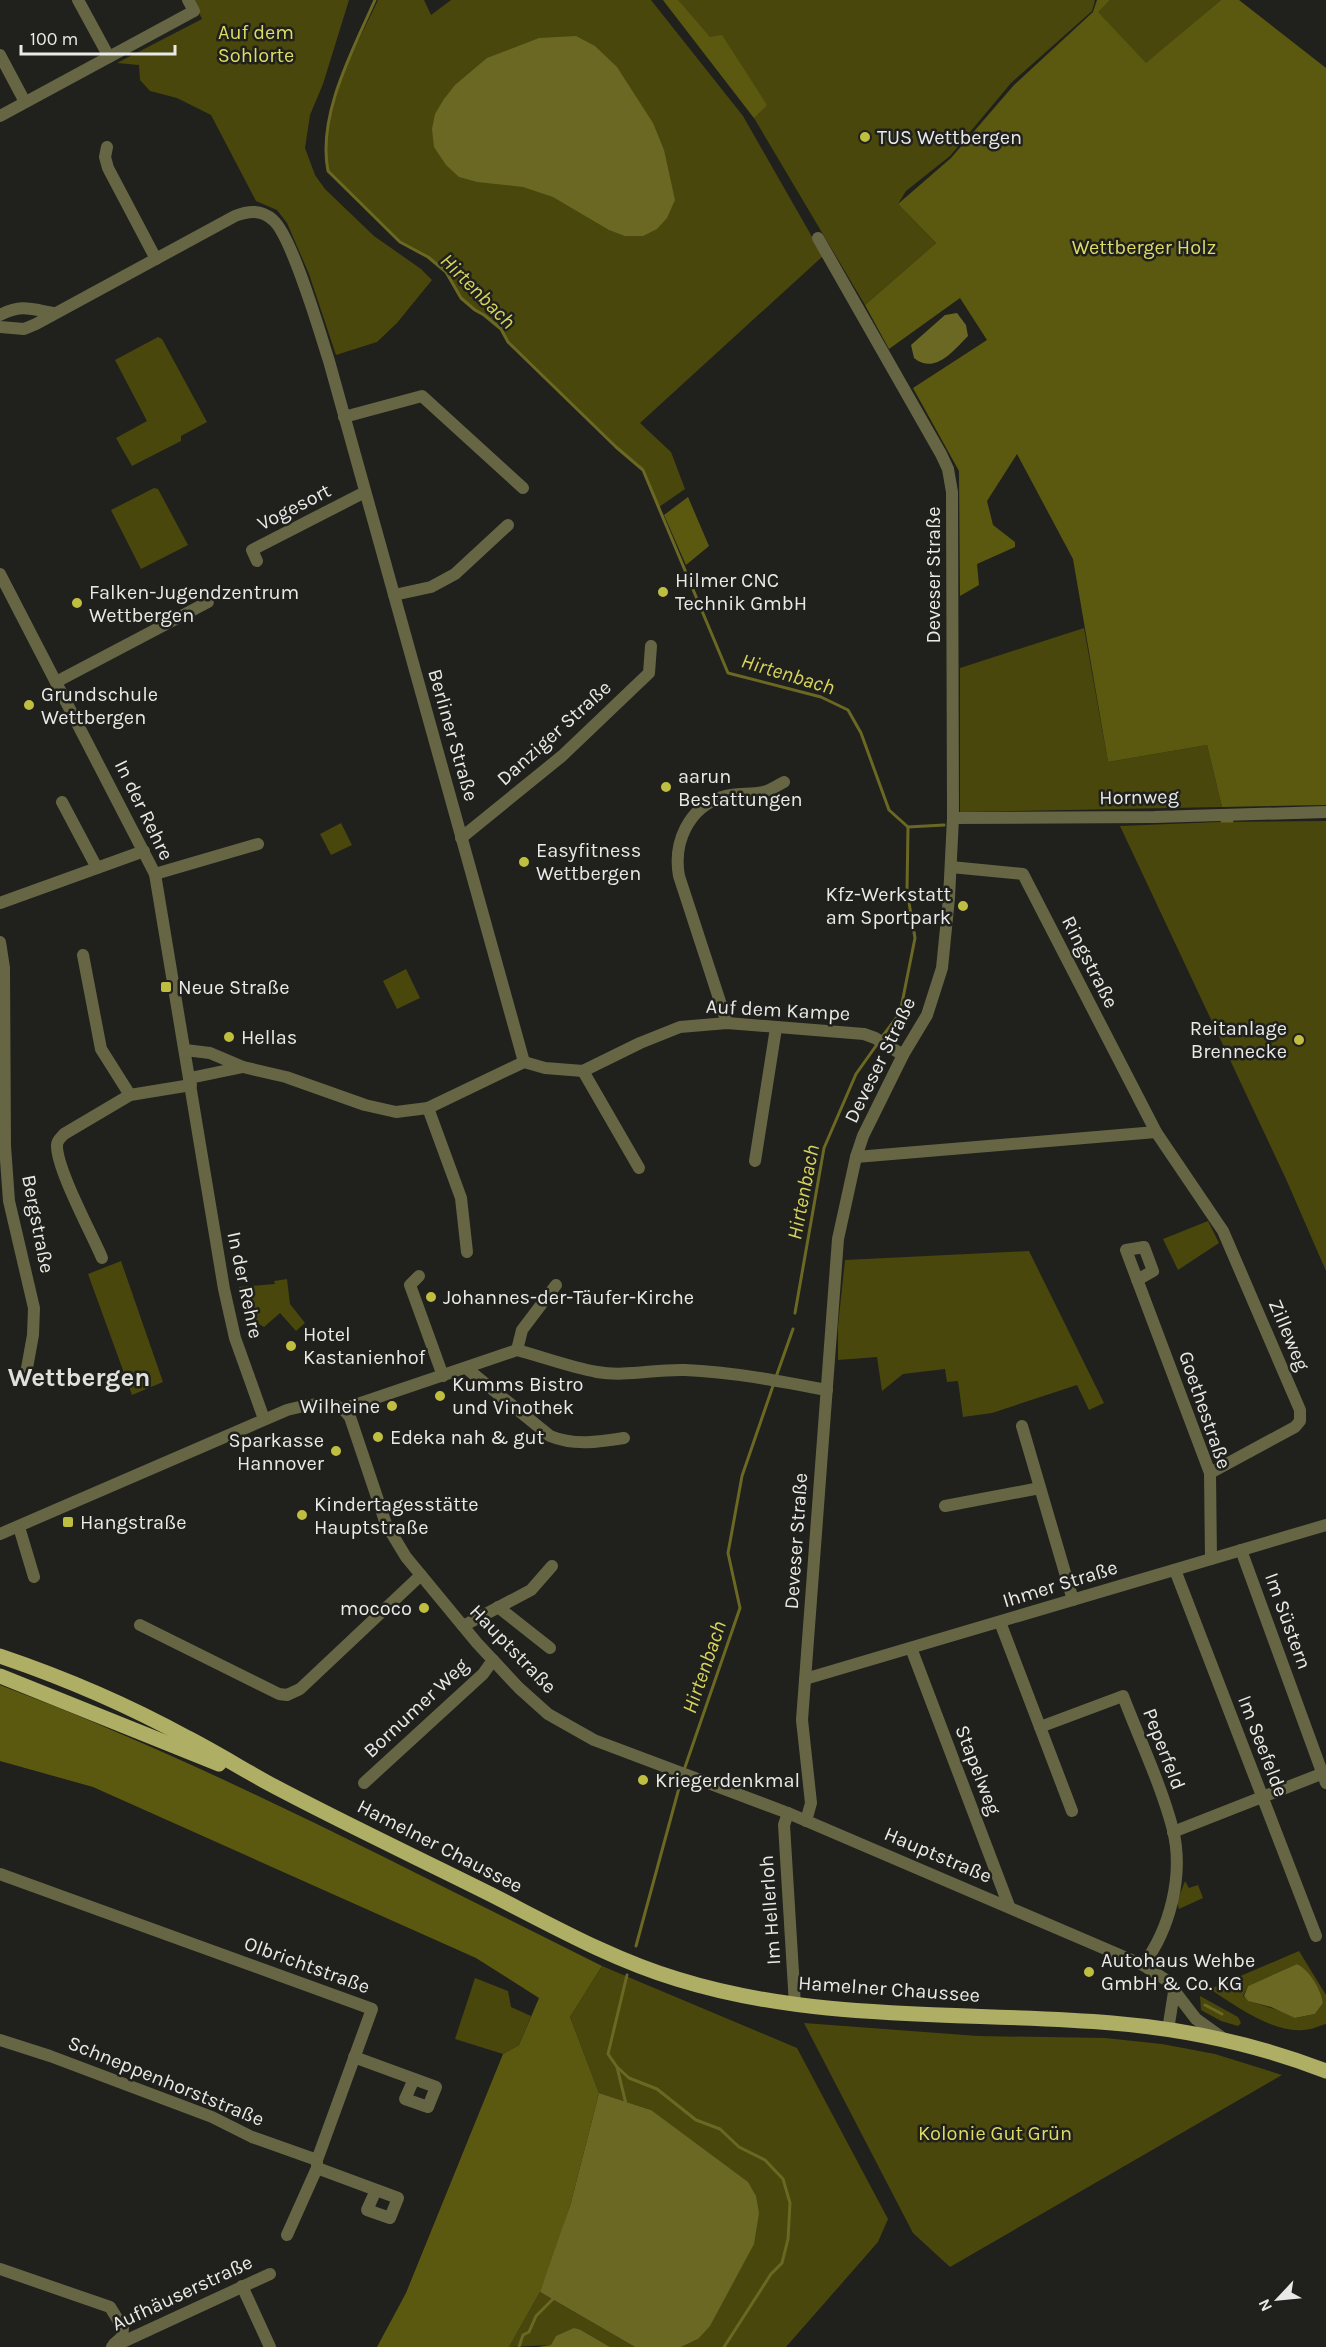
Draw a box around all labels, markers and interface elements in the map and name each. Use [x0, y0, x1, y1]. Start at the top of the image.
scale bar [21, 18, 176, 56]
park label: Auf dem Sohlorte [218, 21, 294, 67]
text: 100 m [30, 28, 78, 50]
place label: TUS Wettbergen [877, 126, 1022, 149]
marker: TUS Wettbergen [858, 130, 872, 144]
park label: Wettberger Holz [1072, 236, 1216, 259]
water label: Hirtenbach [435, 248, 521, 334]
street label: Vogesort [253, 479, 335, 535]
street label: Deveser Straße [922, 507, 945, 643]
place label: Hilmer CNC Technik GmbH [675, 569, 807, 615]
place label: Falken-Jugendzentrum Wettbergen [89, 581, 299, 627]
marker: Hilmer CNC Technik GmbH [656, 585, 670, 599]
marker: Falken-Jugendzentrum Wettbergen [70, 596, 84, 610]
water label: Hirtenbach [738, 648, 838, 700]
street label: Berliner Straße [423, 666, 483, 804]
street label: Danziger Straße [492, 676, 616, 790]
place label: Grundschule Wettbergen [41, 683, 158, 729]
marker: Grundschule Wettbergen [22, 698, 36, 712]
street label: In der Rehre [110, 756, 178, 864]
place label: aarun Bestattungen [678, 765, 803, 811]
marker: aarun Bestattungen [659, 780, 673, 794]
street label: Hornweg [1099, 785, 1179, 809]
place label: Easyfitness Wettbergen [536, 839, 641, 885]
marker: Easyfitness Wettbergen [517, 855, 531, 869]
place label: Kfz-Werkstatt am Sportpark [825, 883, 951, 929]
marker: Kfz-Werkstatt am Sportpark [956, 899, 970, 913]
street label: Ringstraße [1057, 912, 1123, 1012]
place label: Neue Straße [178, 976, 289, 999]
marker: Neue Straße [159, 980, 173, 994]
street label: Deveser Straße [840, 993, 920, 1127]
street label: Auf dem Kampe [705, 995, 851, 1025]
place label: Reitanlage Brennecke [1190, 1017, 1287, 1063]
place label: Hellas [241, 1026, 297, 1049]
marker: Hellas [222, 1030, 236, 1044]
marker: Reitanlage Brennecke [1292, 1033, 1306, 1047]
water label: Hirtenbach [782, 1142, 824, 1242]
street label: Bergstraße [17, 1173, 59, 1275]
street label: In der Rehre [222, 1229, 268, 1341]
place label: Johannes-der-Täufer-Kirche [443, 1286, 694, 1309]
marker: Johannes-der-Täufer-Kirche [424, 1290, 438, 1304]
street label: Zilleweg [1264, 1296, 1314, 1374]
place label: Hotel Kastanienhof [303, 1323, 426, 1369]
marker: Hotel Kastanienhof [284, 1339, 298, 1353]
street label: Goethestraße [1174, 1348, 1236, 1472]
district label: Wettbergen [8, 1362, 150, 1393]
place label: Kumms Bistro und Vinothek [452, 1373, 584, 1419]
marker: Kumms Bistro und Vinothek [433, 1389, 447, 1403]
place label: Wilheine [300, 1395, 380, 1418]
marker: Wilheine [385, 1399, 399, 1413]
place label: Edeka nah & gut [390, 1426, 545, 1449]
place label: Sparkasse Hannover [228, 1429, 325, 1475]
marker: Edeka nah & gut [371, 1430, 385, 1444]
marker: Sparkasse Hannover [329, 1444, 343, 1458]
street label: Deveser Straße [780, 1472, 812, 1610]
place label: Kindertagesstätte Hauptstraße [314, 1493, 478, 1539]
marker: Kindertagesstätte Hauptstraße [295, 1508, 309, 1522]
place label: Hangstraße [80, 1511, 187, 1534]
marker: Hangstraße [61, 1515, 75, 1529]
street label: Ihmer Straße [1000, 1556, 1120, 1612]
street label: Im Süstern [1260, 1570, 1316, 1672]
place label: mococo [340, 1597, 412, 1620]
street label: Hauptstraße [465, 1600, 561, 1698]
marker: mococo [417, 1601, 431, 1615]
water label: Hirtenbach [677, 1617, 731, 1717]
street label: Bornumer Weg [359, 1654, 473, 1762]
street label: Im Seefelde [1233, 1692, 1293, 1800]
street label: Peperfeld [1138, 1705, 1190, 1793]
street label: Stapelweg [950, 1722, 1006, 1818]
place label: Kriegerdenkmal [655, 1769, 800, 1792]
marker: Kriegerdenkmal [636, 1773, 650, 1787]
street label: Hamelner Chaussee [354, 1794, 526, 1898]
street label: Hauptstraße [881, 1822, 995, 1888]
street label: Im Hellerloh [755, 1854, 785, 1966]
street label: Olbrichtstraße [241, 1932, 373, 1998]
place label: Autohaus Wehbe GmbH & Co. KG [1101, 1949, 1255, 1995]
marker: Autohaus Wehbe GmbH & Co. KG [1082, 1965, 1096, 1979]
street label: Hamelner Chaussee [797, 1971, 981, 2007]
street label: Schneppenhorststraße [65, 2031, 267, 2131]
park label: Kolonie Gut Grün [918, 2122, 1072, 2145]
street label: Aufhäuserstraße [108, 2250, 256, 2336]
north arrow [1248, 2269, 1308, 2329]
text: N [1254, 2296, 1276, 2315]

